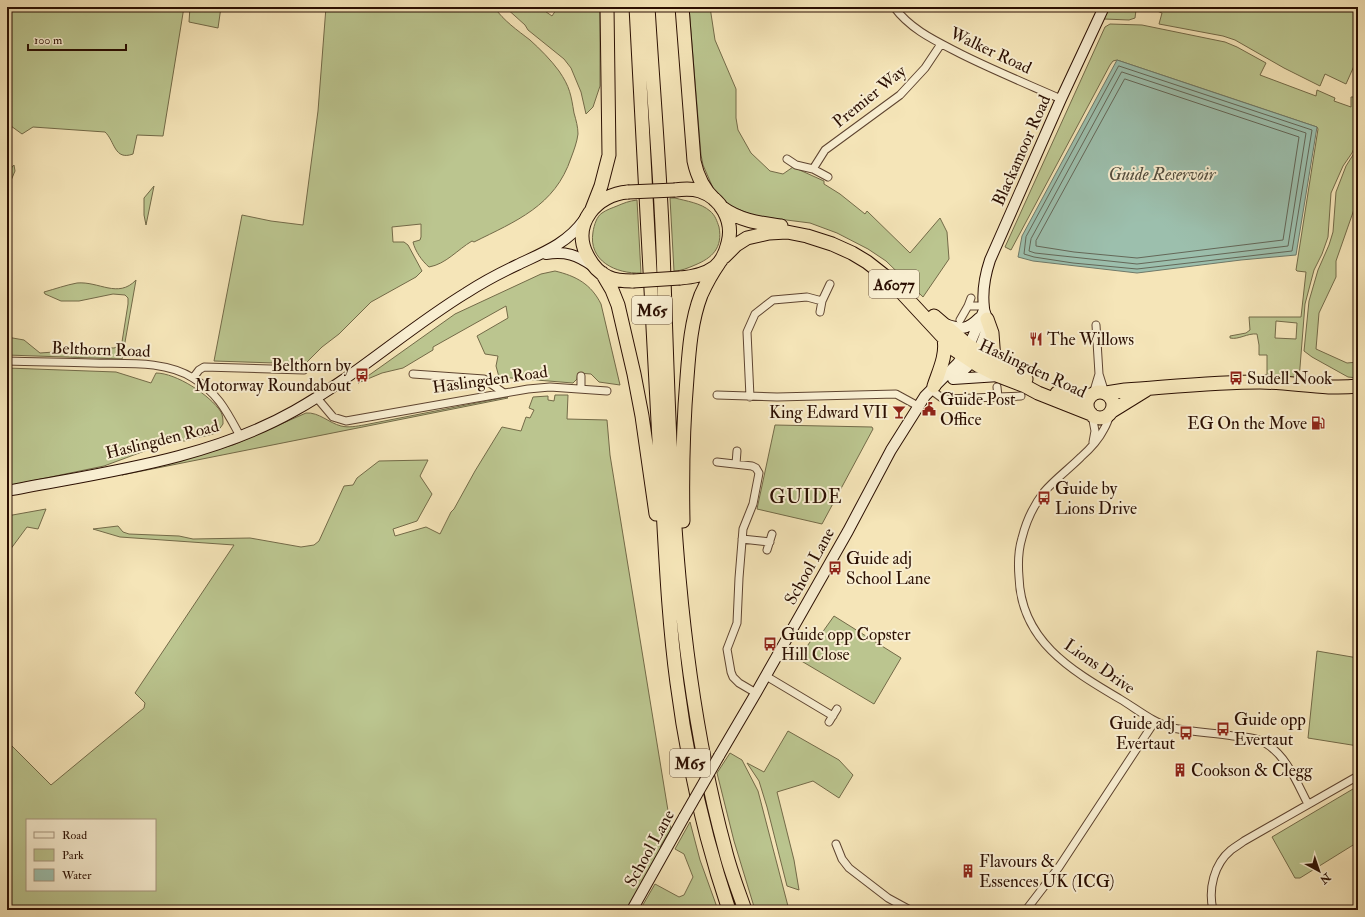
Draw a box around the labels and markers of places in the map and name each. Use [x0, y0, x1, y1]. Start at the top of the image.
place label: The Willows [1047, 329, 1134, 350]
restaurant icon: The Willows [1028, 331, 1044, 347]
place label: Belthorn by Motorway Roundabout [195, 355, 352, 397]
bus stop icon: Belthorn by Motorway Roundabout [354, 367, 370, 383]
place label: Sudell Nook [1247, 368, 1332, 389]
bus stop icon: Sudell Nook [1228, 370, 1244, 386]
place label: Guide Post Office [940, 389, 1016, 430]
public building icon: Guide Post Office [921, 401, 937, 417]
place label: King Edward VII [769, 402, 888, 423]
bar icon: King Edward VII [891, 404, 907, 420]
place label: EG On the Move [1187, 413, 1307, 434]
fuel station icon: EG On the Move [1310, 415, 1326, 431]
place label: Guide by Lions Drive [1055, 478, 1137, 519]
bus stop icon: Guide by Lions Drive [1036, 490, 1052, 506]
place label: Guide adj School Lane [846, 548, 931, 589]
bus stop icon: Guide adj School Lane [827, 560, 843, 576]
place label: Guide opp Copster Hill Close [781, 624, 911, 665]
bus stop icon: Guide opp Copster Hill Close [762, 636, 778, 652]
place label: Guide opp Evertaut [1234, 709, 1306, 750]
place label: Guide adj Evertaut [1109, 713, 1175, 754]
bus stop icon: Guide opp Evertaut [1215, 721, 1231, 737]
bus stop icon: Guide adj Evertaut [1178, 725, 1194, 741]
place label: Cookson & Clegg [1191, 760, 1313, 781]
building icon: Cookson & Clegg [1172, 762, 1188, 778]
place label: Flavours & Essences UK (ICG) [979, 851, 1115, 892]
building icon: Flavours & Essences UK (ICG) [960, 863, 976, 879]

